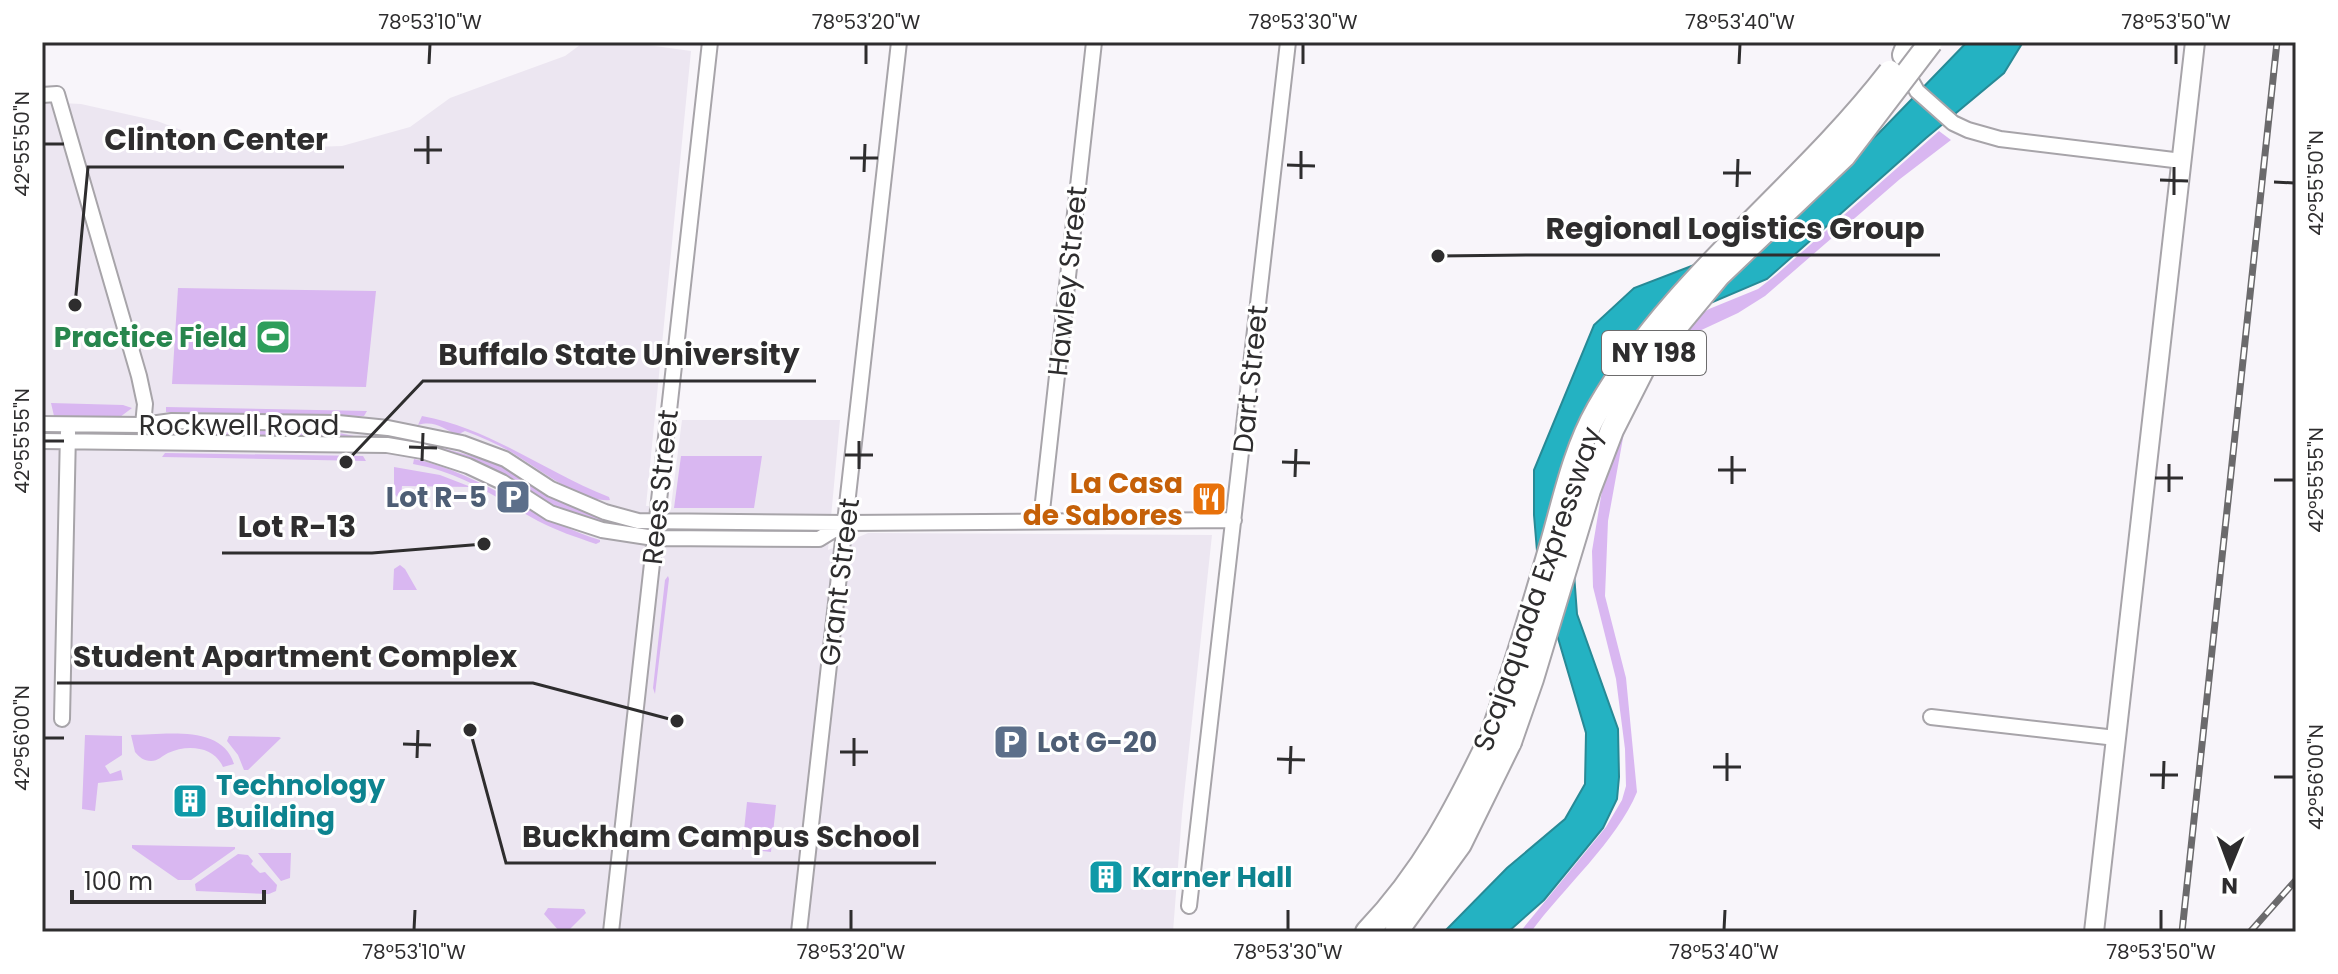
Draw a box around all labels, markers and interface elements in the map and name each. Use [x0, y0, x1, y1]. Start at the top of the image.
text: 78°53'10"W [378, 8, 482, 36]
text: 78°53'20"W [812, 8, 921, 36]
text: 78°53'30"W [1249, 8, 1358, 36]
text: 78°53'40"W [1685, 8, 1795, 36]
text: 78°53'50"W [2121, 8, 2231, 36]
text: 42°55'50"N [8, 91, 36, 197]
callout: Clinton Center [88, 113, 344, 167]
text: Clinton Center [104, 118, 328, 161]
text: 42°55'50"N [2302, 130, 2330, 236]
street label: Hawley Street [1038, 184, 1097, 378]
callout: Regional Logistics Group [1529, 201, 1940, 255]
text: Regional Logistics Group [1545, 207, 1925, 250]
street label: Dart Street [1223, 303, 1278, 455]
place label: Practice Field [54, 318, 247, 357]
sports icon: Practice Field [254, 318, 292, 356]
callout: Buffalo State University [423, 327, 816, 381]
road number: NY 198 [1602, 331, 1706, 375]
text: Buffalo State University [438, 333, 800, 376]
text: 42°55'55"N [8, 388, 36, 494]
street label: Rockwell Road [139, 406, 339, 445]
street label: Rees Street [633, 408, 688, 567]
street label: Scajaquada Expressway [1464, 422, 1611, 757]
text: 42°55'55"N [2302, 427, 2330, 533]
place label: La Casa de Sabores [1023, 464, 1183, 535]
place label: Lot R-5 [386, 478, 487, 517]
parking icon: Lot R-5 [494, 478, 532, 516]
restaurant icon: La Casa de Sabores [1190, 480, 1228, 518]
street label: Grant Street [810, 496, 869, 668]
callout: Lot R-13 [222, 499, 372, 553]
text: Lot R-13 [238, 505, 356, 548]
callout: Student Apartment Complex [57, 629, 533, 683]
text: Student Apartment Complex [73, 635, 518, 678]
text: 42°56'00"N [8, 685, 36, 791]
parking icon: Lot G-20 [992, 723, 1030, 761]
place label: Lot G-20 [1037, 723, 1157, 762]
text: 42°56'00"N [2302, 724, 2330, 830]
place label: Technology Building [216, 766, 385, 837]
building icon: Technology Building [171, 782, 209, 820]
callout: Buckham Campus School [506, 809, 936, 863]
text: Buckham Campus School [522, 815, 920, 858]
north arrow [2190, 826, 2270, 906]
scale bar [72, 854, 264, 904]
building icon: Karner Hall [1087, 858, 1125, 896]
place label: Karner Hall [1132, 858, 1293, 897]
text: 100 m [84, 865, 153, 898]
text: N [2221, 870, 2238, 901]
text: 78°53'10"W [362, 938, 466, 966]
text: 78°53'20"W [797, 938, 906, 966]
text: 78°53'30"W [1234, 938, 1343, 966]
text: 78°53'40"W [1669, 938, 1779, 966]
text: 78°53'50"W [2106, 938, 2216, 966]

